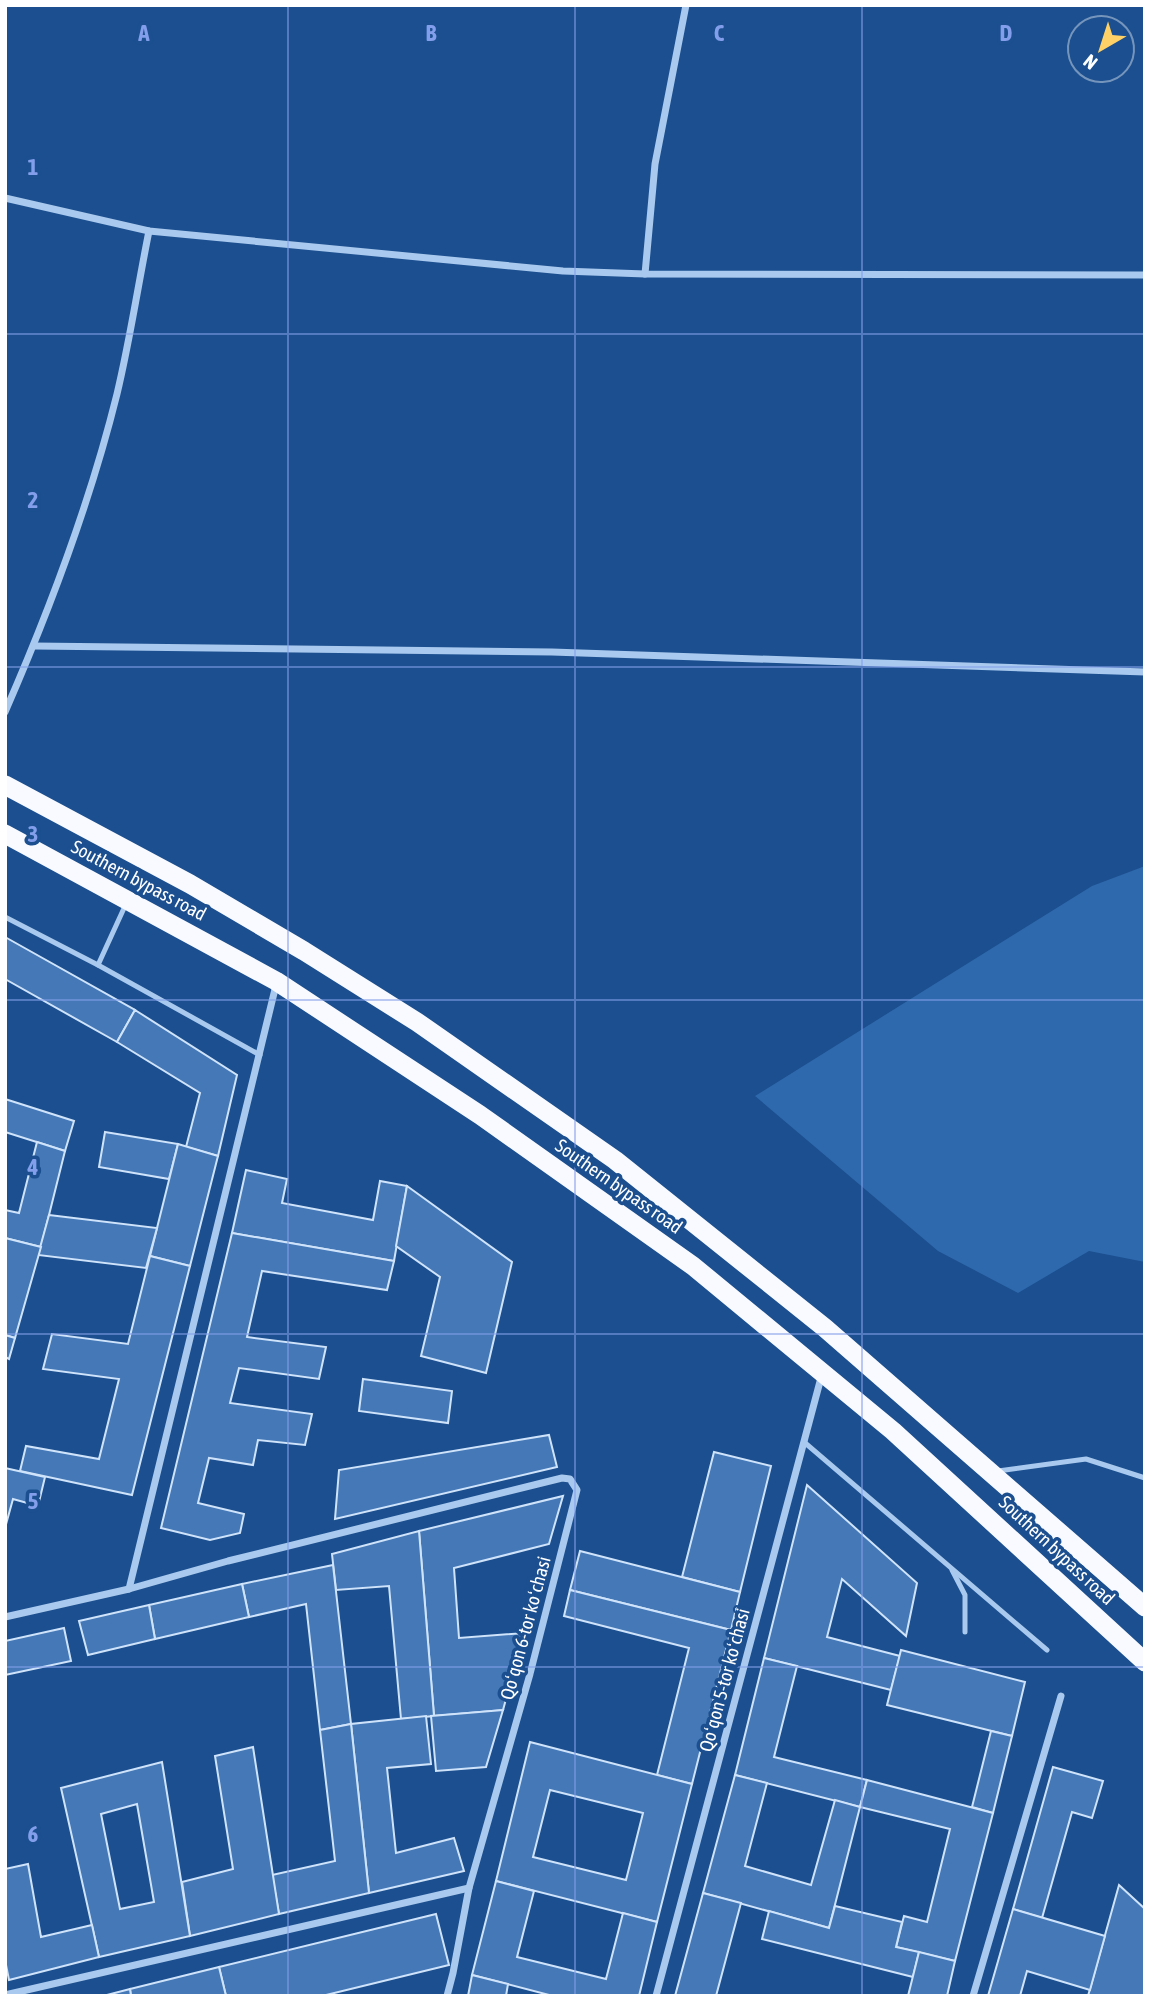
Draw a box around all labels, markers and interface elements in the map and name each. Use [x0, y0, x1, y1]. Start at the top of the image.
north arrow [1066, 14, 1136, 84]
text: A [137, 20, 150, 46]
text: B [426, 20, 437, 46]
text: C [714, 20, 725, 46]
text: D [1000, 20, 1013, 46]
text: N [1079, 50, 1102, 74]
text: 1 [28, 154, 39, 180]
text: 2 [28, 487, 38, 513]
text: 3 [28, 821, 38, 847]
street label: Southern bypass road [68, 835, 210, 925]
street label: Southern bypass road [551, 1134, 687, 1238]
text: 4 [27, 1154, 39, 1180]
text: 5 [28, 1488, 39, 1514]
street label: Southern bypass road [995, 1491, 1119, 1609]
street label: Qoʻqon 6-tor koʻchasi [495, 1554, 555, 1702]
street label: Qoʻqon 5-tor koʻchasi [694, 1606, 754, 1754]
text: 6 [28, 1821, 39, 1847]

